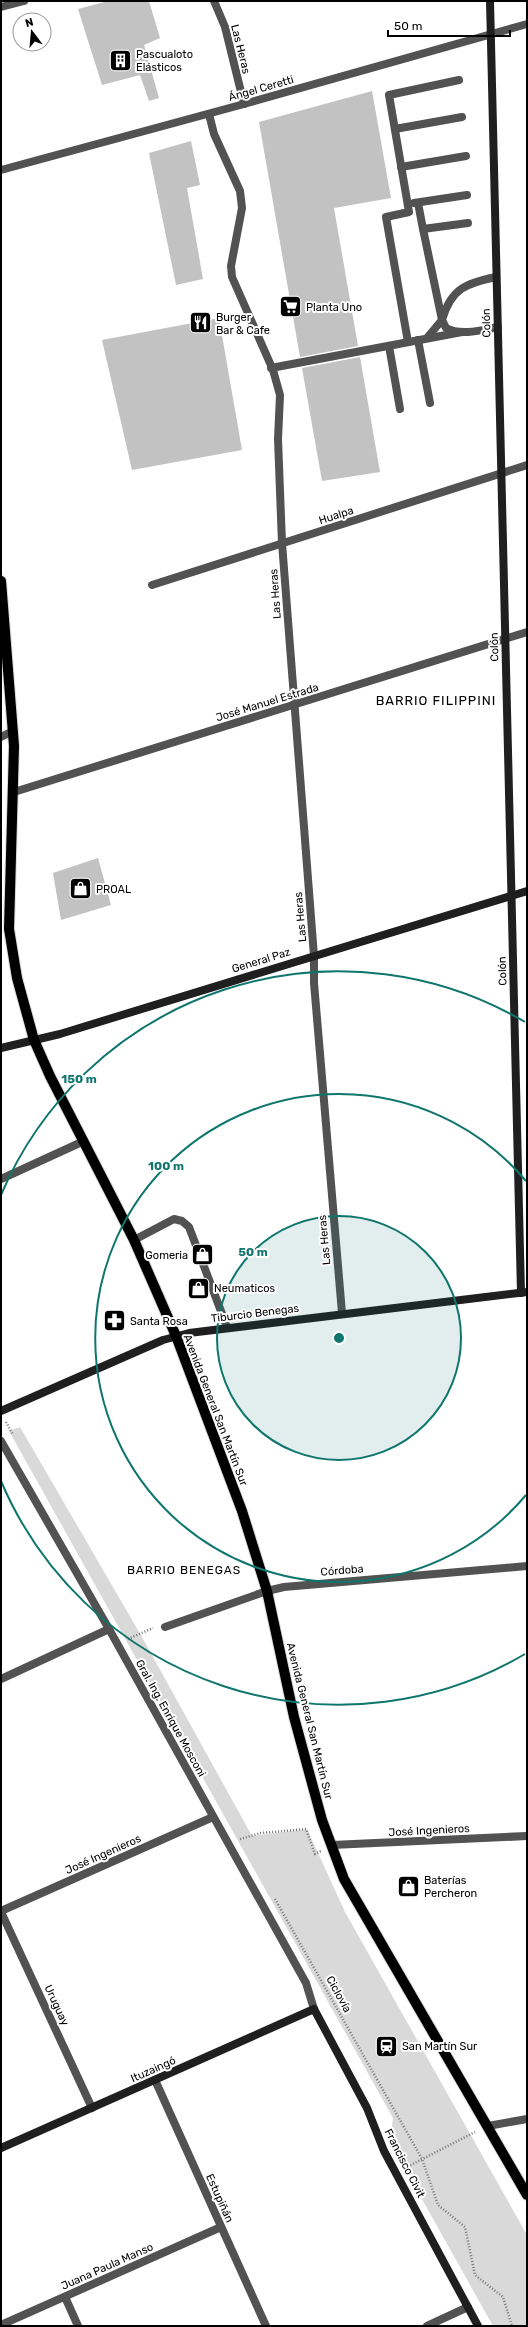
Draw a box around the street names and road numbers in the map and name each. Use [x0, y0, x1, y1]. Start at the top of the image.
street label: Las Heras [228, 23, 253, 75]
street label: Ángel Ceretti [227, 73, 295, 104]
street label: Colón [480, 308, 493, 338]
street label: Hualpa [317, 504, 355, 527]
street label: Las Heras [267, 568, 284, 620]
street label: Colón [488, 632, 501, 662]
street label: José Manuel Estrada [214, 681, 320, 724]
street label: Las Heras [292, 891, 309, 943]
street label: General Paz [230, 945, 292, 976]
street label: Colón [495, 956, 510, 986]
street label: Las Heras [316, 1214, 333, 1266]
street label: Tiburcio Benegas [210, 1302, 300, 1325]
street label: Avenida General San Martín Sur [181, 1333, 251, 1488]
street label: Córdoba [320, 1562, 364, 1579]
street label: Avenida General San Martín Sur [284, 1641, 335, 1802]
street label: Gral. Ing. Enrique Mosconi [133, 1657, 208, 1779]
street label: José Ingenieros [388, 1822, 471, 1839]
street label: José Ingenieros [63, 1832, 143, 1877]
street label: Ciclovía [323, 1974, 354, 2015]
street label: Uruguay [41, 1983, 72, 2028]
street label: Ituzaingó [129, 2054, 178, 2085]
street label: Francisco Civit [382, 2127, 428, 2200]
street label: Estupiñán [203, 2172, 236, 2225]
street label: Juana Paula Manso [59, 2240, 155, 2293]

